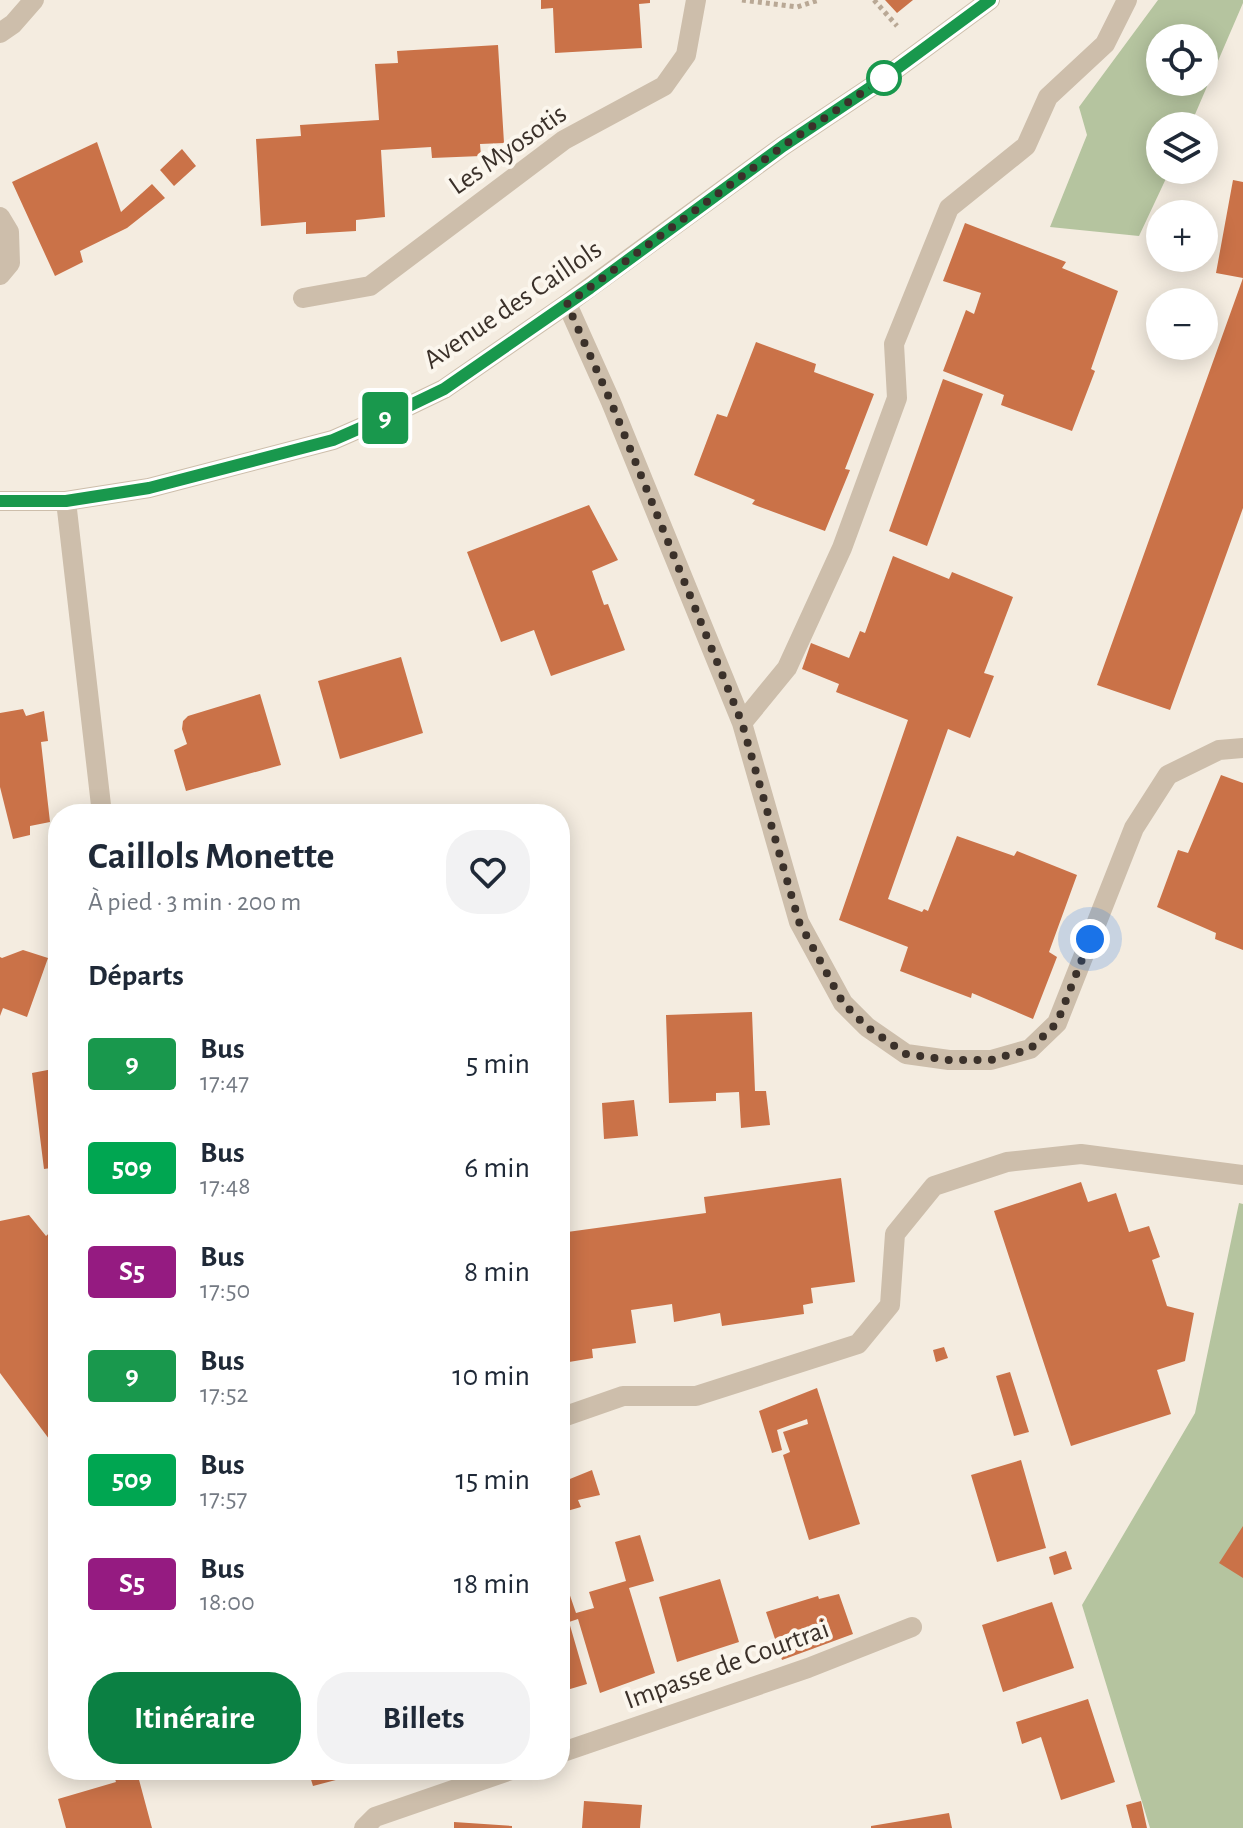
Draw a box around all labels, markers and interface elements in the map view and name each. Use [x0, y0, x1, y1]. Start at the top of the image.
map controls [1146, 24, 1218, 360]
button: locate [1146, 24, 1218, 96]
unlabelled marker [867, 61, 901, 95]
street label: Les Myosotis [444, 99, 572, 201]
button: layers [1146, 112, 1218, 184]
button: + [1146, 200, 1218, 272]
street label: Avenue des Caillols [419, 235, 607, 375]
button: − [1146, 288, 1218, 360]
line badge: 9 [359, 392, 411, 444]
text: 9 [378, 404, 392, 432]
button: heart [446, 830, 530, 914]
text: Caillols Monette [88, 838, 335, 876]
text: À pied · 3 min · 200 m [88, 889, 301, 915]
your location [1070, 919, 1110, 959]
text: Départs [88, 961, 184, 991]
text: Bus [200, 1034, 245, 1064]
text: 5 min [466, 1049, 530, 1079]
text: 9 [125, 1050, 139, 1078]
text: 17:47 [200, 1069, 249, 1095]
text: Bus [200, 1138, 245, 1168]
text: 6 min [464, 1153, 530, 1183]
text: 509 [112, 1154, 152, 1182]
text: 17:48 [200, 1173, 251, 1199]
text: Bus [200, 1242, 245, 1272]
text: 8 min [464, 1257, 530, 1287]
text: S5 [119, 1258, 145, 1286]
text: 17:50 [200, 1277, 250, 1303]
text: Bus [200, 1346, 245, 1376]
text: 10 min [452, 1361, 530, 1391]
text: 9 [125, 1362, 139, 1390]
text: 17:52 [200, 1381, 248, 1407]
text: Bus [200, 1450, 245, 1480]
text: 15 min [455, 1465, 530, 1495]
text: 509 [112, 1466, 152, 1494]
text: 17:57 [200, 1485, 247, 1511]
text: Bus [200, 1554, 245, 1584]
text: 18 min [454, 1569, 530, 1599]
text: S5 [119, 1570, 145, 1598]
text: 18:00 [200, 1589, 255, 1615]
street label: Impasse de Courtrai [621, 1615, 833, 1715]
button: Itinéraire [88, 1672, 301, 1764]
button: Billets [317, 1672, 530, 1764]

